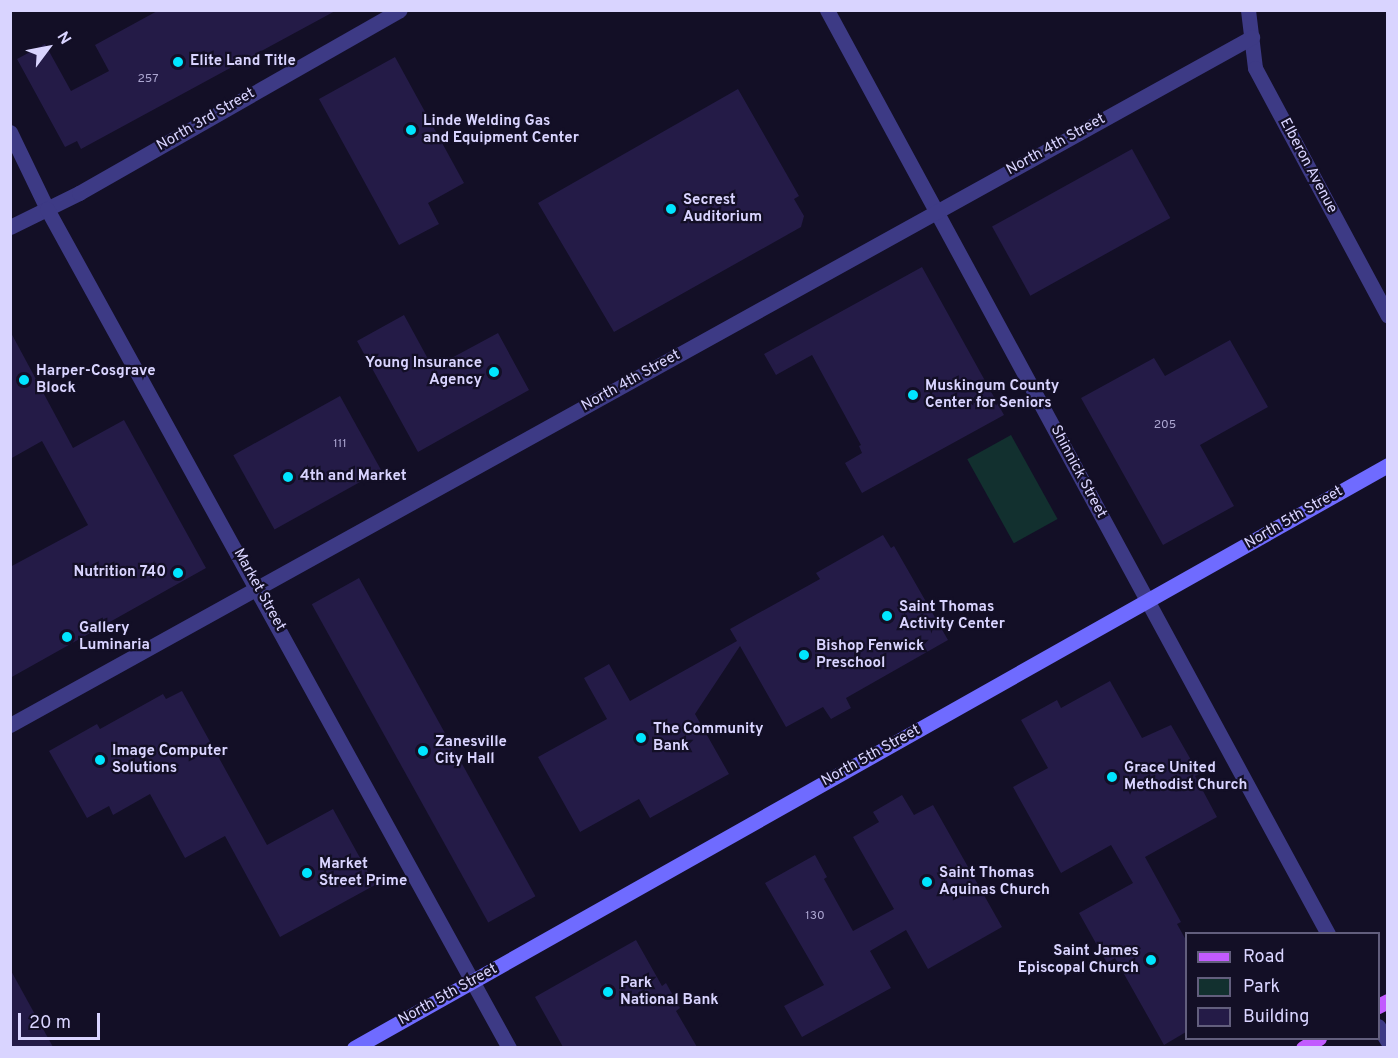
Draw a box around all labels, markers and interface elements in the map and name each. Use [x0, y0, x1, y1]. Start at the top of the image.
north arrow [18, 18, 78, 78]
text: N [52, 28, 75, 49]
place label: Elite Land Title [190, 53, 296, 71]
marker: Elite Land Title [171, 55, 185, 69]
house number: 257 [138, 73, 158, 87]
street label: North 3rd Street [154, 85, 258, 155]
street label: North 4th Street [1003, 110, 1109, 180]
place label: Linde Welding Gas and Equipment Center [423, 112, 579, 147]
street label: Elberon Avenue [1275, 115, 1341, 217]
marker: Linde Welding Gas and Equipment Center [404, 123, 418, 137]
place label: Secrest Auditorium [683, 191, 762, 226]
marker: Secrest Auditorium [664, 202, 678, 216]
street label: North 4th Street [578, 346, 684, 416]
place label: Young Insurance Agency [365, 354, 482, 389]
place label: Harper-Cosgrave Block [36, 362, 156, 397]
marker: Young Insurance Agency [487, 365, 501, 379]
marker: Harper-Cosgrave Block [17, 373, 31, 387]
place label: Muskingum County Center for Seniors [925, 377, 1059, 412]
marker: Muskingum County Center for Seniors [906, 388, 920, 402]
house number: 205 [1154, 419, 1176, 433]
street label: Shinnick Street [1046, 423, 1110, 521]
house number: 111 [333, 438, 347, 452]
place label: 4th and Market [300, 468, 407, 486]
marker: 4th and Market [281, 470, 295, 484]
street label: North 5th Street [1242, 483, 1346, 553]
street label: Market Street [229, 546, 289, 634]
place label: Nutrition 740 [74, 564, 166, 582]
marker: Nutrition 740 [171, 566, 185, 580]
place label: Saint Thomas Activity Center [899, 598, 1005, 633]
marker: Saint Thomas Activity Center [880, 609, 894, 623]
place label: Gallery Luminaria [79, 619, 150, 654]
marker: Gallery Luminaria [60, 630, 74, 644]
place label: Bishop Fenwick Preschool [816, 637, 924, 672]
marker: Bishop Fenwick Preschool [797, 648, 811, 662]
place label: The Community Bank [653, 720, 763, 755]
street label: North 5th Street [818, 721, 924, 791]
marker: The Community Bank [634, 731, 648, 745]
place label: Zanesville City Hall [435, 733, 507, 768]
place label: Image Computer Solutions [112, 742, 228, 777]
marker: Zanesville City Hall [416, 744, 430, 758]
marker: Image Computer Solutions [93, 753, 107, 767]
place label: Grace United Methodist Church [1124, 759, 1247, 794]
marker: Grace United Methodist Church [1105, 770, 1119, 784]
place label: Market Street Prime [319, 855, 407, 890]
place label: Saint Thomas Aquinas Church [939, 864, 1050, 899]
marker: Market Street Prime [300, 866, 314, 880]
marker: Saint Thomas Aquinas Church [920, 875, 934, 889]
house number: 130 [805, 910, 825, 924]
legend [1185, 932, 1380, 1040]
place label: Saint James Episcopal Church [1018, 942, 1139, 977]
text: Road [1243, 946, 1285, 969]
marker: Saint James Episcopal Church [1144, 953, 1158, 967]
street label: North 5th Street [395, 960, 501, 1030]
place label: Park National Bank [620, 974, 719, 1009]
text: Park [1243, 976, 1280, 999]
marker: Park National Bank [601, 985, 615, 999]
scale bar [21, 1001, 104, 1039]
text: Building [1243, 1006, 1309, 1029]
text: 20 m [29, 1012, 71, 1035]

